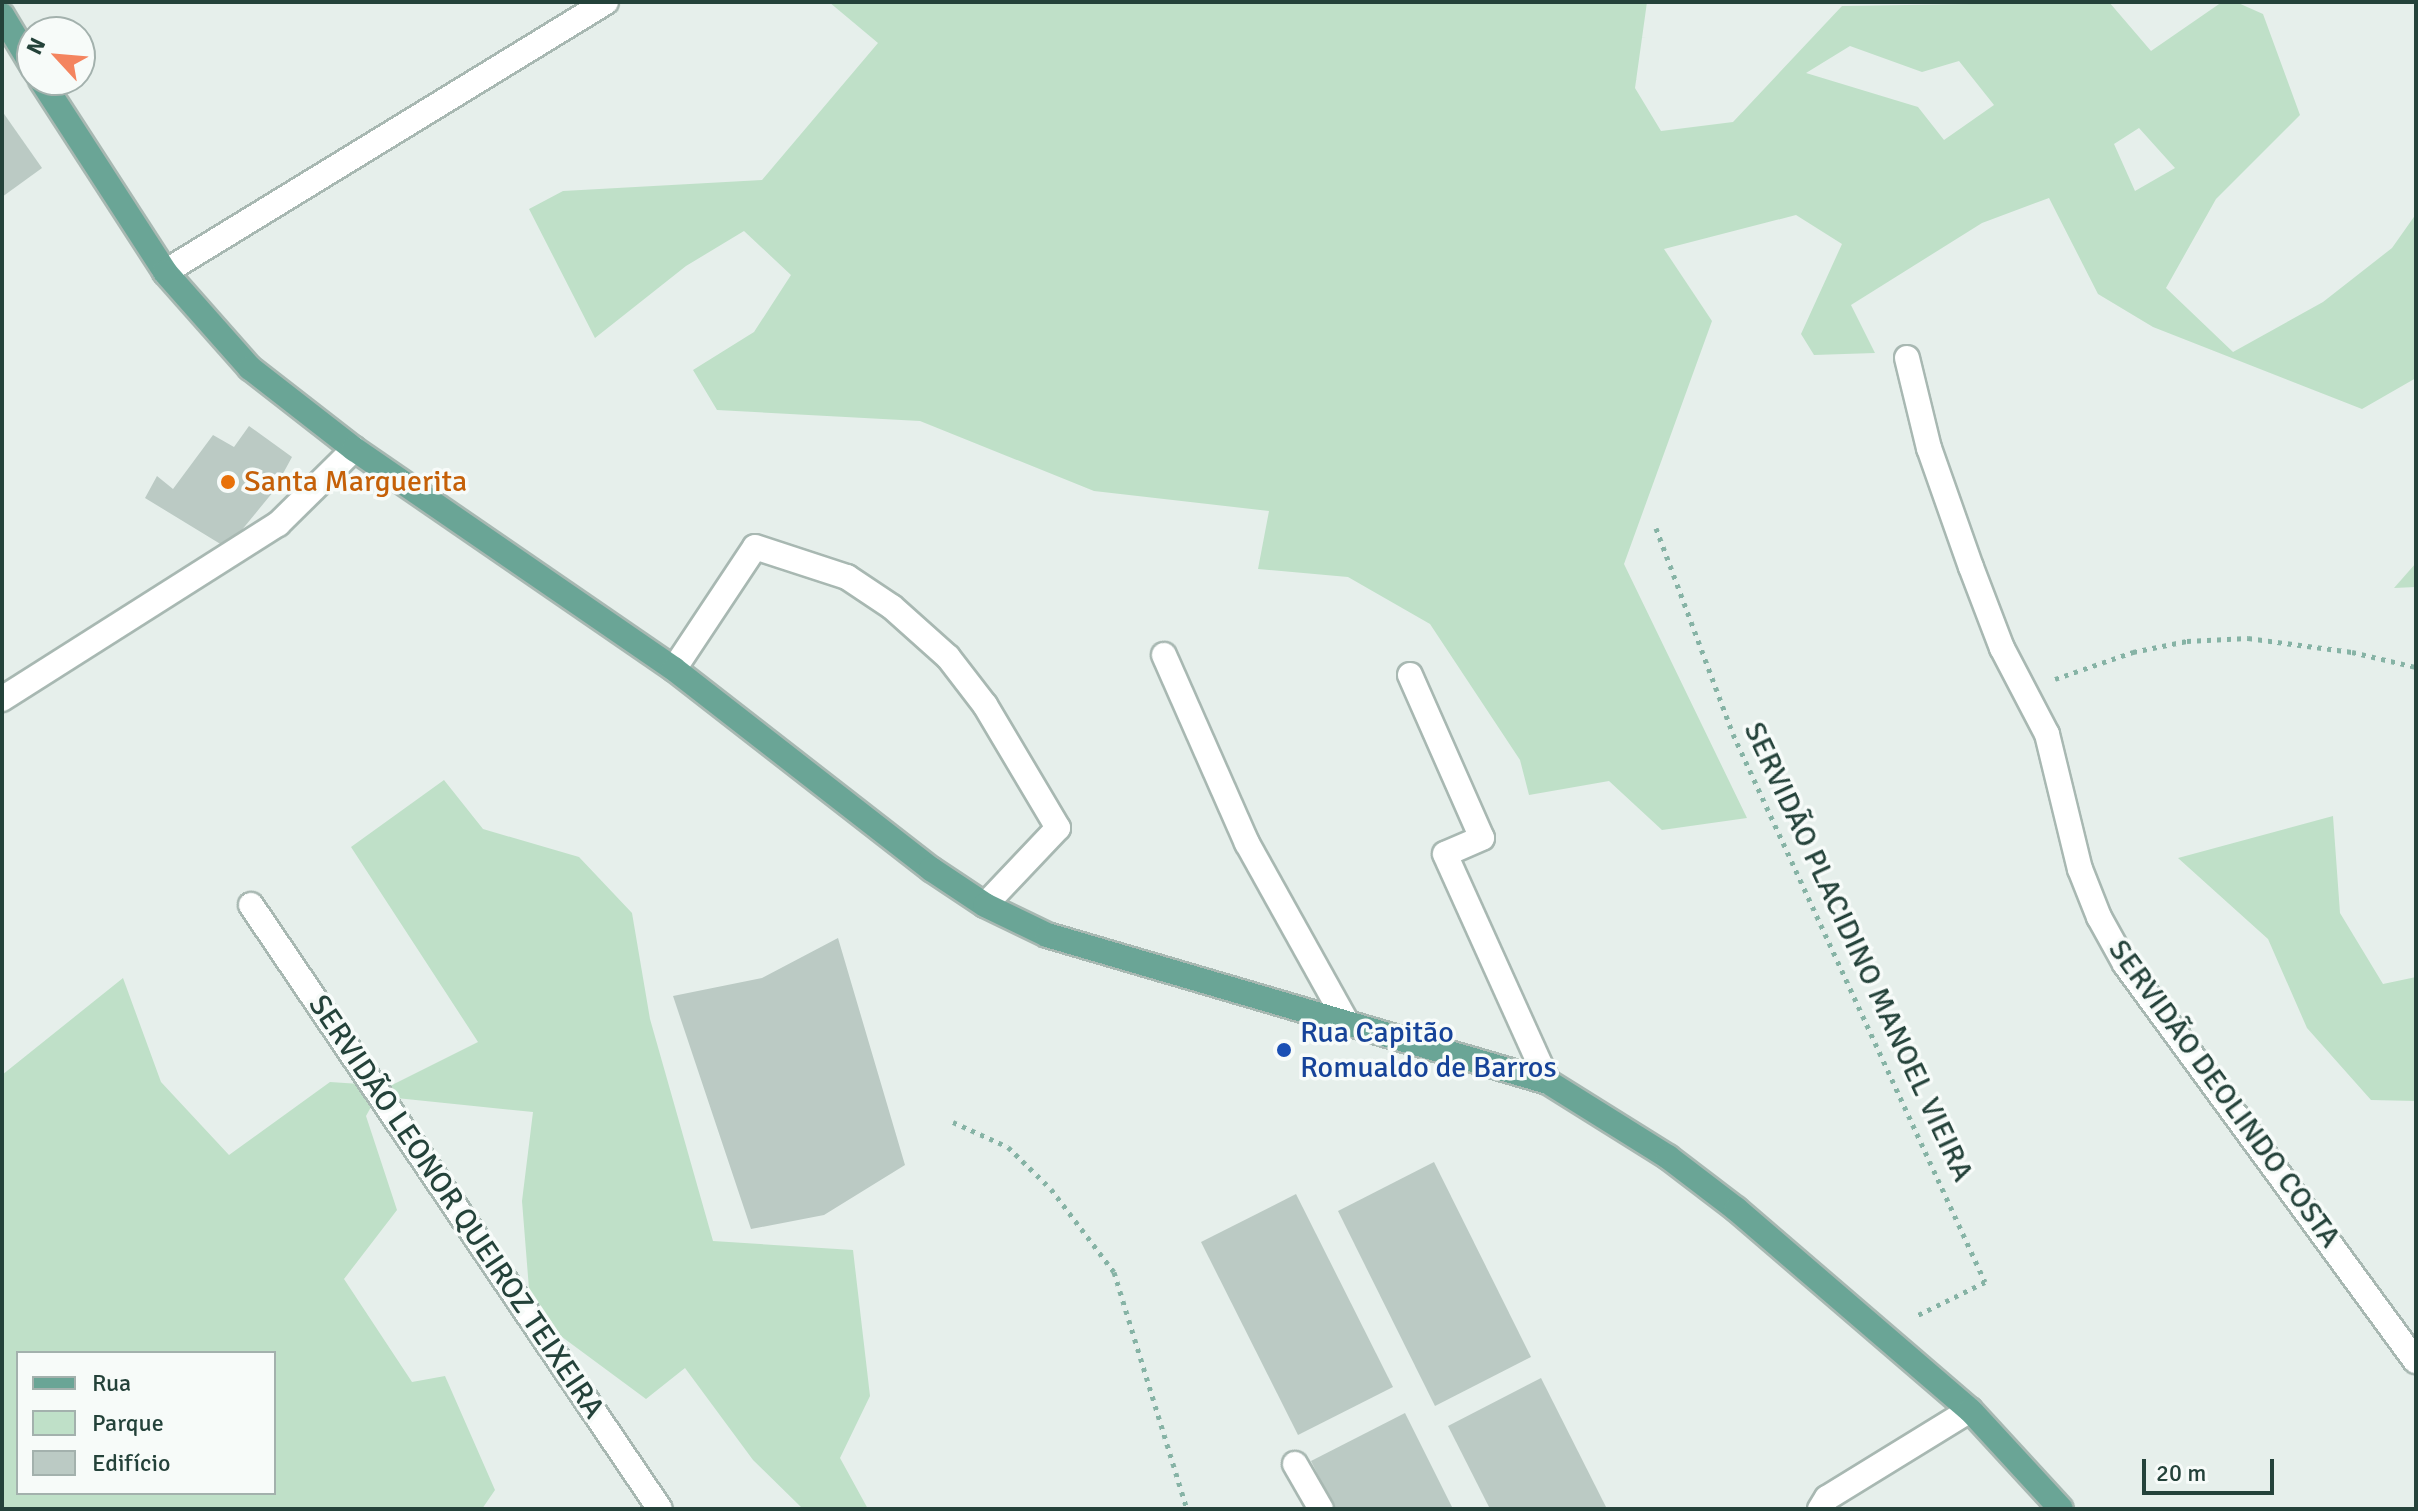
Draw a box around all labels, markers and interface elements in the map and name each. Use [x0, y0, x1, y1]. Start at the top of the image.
north arrow [16, 16, 96, 96]
text: N [20, 33, 51, 59]
place label: Santa Marguerita [244, 464, 467, 500]
marker: Santa Marguerita [219, 473, 237, 491]
street label: SERVIDÃO PLACIDINO MANOEL VIEIRA [1735, 717, 1981, 1187]
street label: SERVIDÃO DEOLINDO COSTA [2100, 933, 2348, 1255]
street label: SERVIDÃO LEONOR QUEIROZ TEIXEIRA [300, 988, 612, 1426]
place label: Rua Capitão Romualdo de Barros [1300, 1015, 1557, 1086]
marker: Rua Capitão Romualdo de Barros [1275, 1041, 1293, 1059]
legend [16, 1351, 276, 1495]
text: Rua [92, 1368, 131, 1398]
text: Parque [92, 1408, 164, 1438]
scale bar [2146, 1443, 2278, 1493]
text: Edifício [92, 1448, 170, 1478]
text: 20 m [2156, 1458, 2206, 1488]

